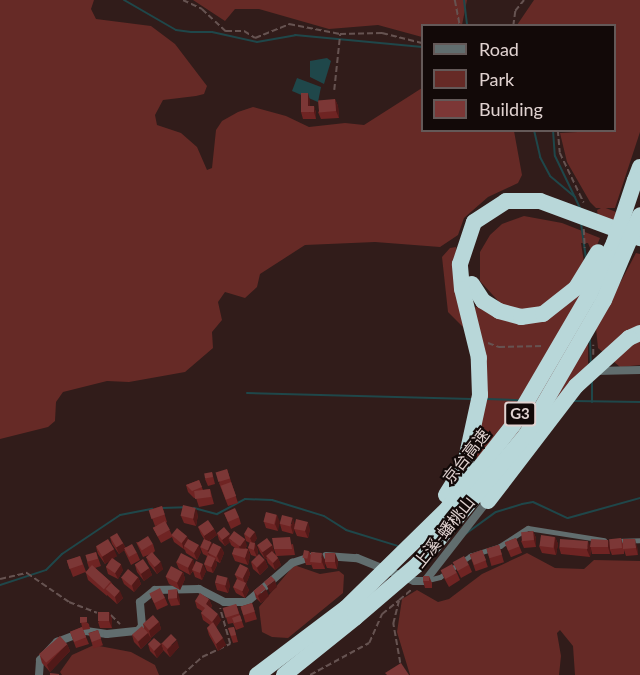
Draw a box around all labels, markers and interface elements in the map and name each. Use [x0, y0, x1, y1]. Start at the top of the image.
legend [421, 24, 616, 132]
text: Road [479, 38, 519, 60]
text: Park [479, 68, 514, 90]
text: Building [479, 98, 543, 120]
road number: G3 [504, 402, 536, 426]
street label: 京台高速 [439, 425, 493, 487]
street label: 上溪-蟠桃山 [409, 493, 479, 571]

